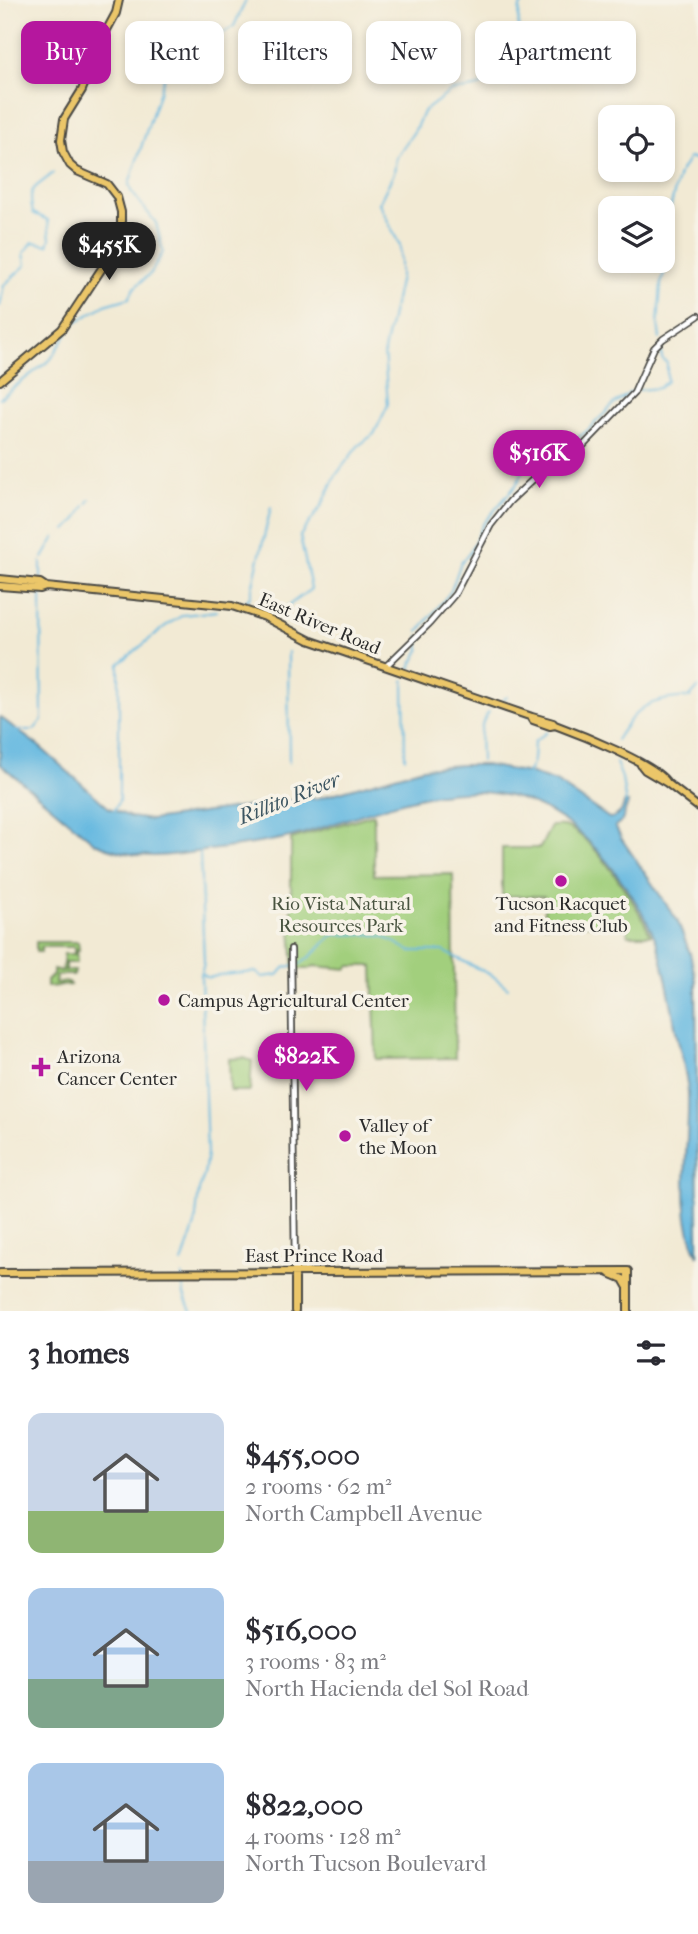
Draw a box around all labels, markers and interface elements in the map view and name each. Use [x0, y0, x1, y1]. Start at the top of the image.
chip: Buy [21, 21, 111, 84]
chip: Rent [125, 21, 224, 84]
chip: Filters [238, 21, 352, 84]
chip: New [366, 21, 461, 84]
chip: Apartment [475, 21, 636, 84]
map controls [598, 105, 675, 273]
button: locate [598, 105, 675, 182]
button: layers [598, 196, 675, 273]
pin: $455K [60, 222, 158, 282]
text: $455K [78, 231, 140, 258]
pin: $516K [490, 430, 588, 490]
text: $516K [509, 439, 569, 466]
street label: East River Road [255, 588, 384, 660]
water label: Rillito River [233, 766, 345, 830]
marker: Tucson Racquet and Fitness Club [553, 873, 569, 889]
park label: Rio Vista Natural Resources Park [271, 893, 411, 937]
place label: Tucson Racquet and Fitness Club [494, 893, 628, 937]
place label: Campus Agricultural Center [178, 990, 410, 1012]
marker: Campus Agricultural Center [156, 992, 172, 1008]
pin: $822K [257, 1034, 355, 1093]
text: $822K [274, 1042, 338, 1069]
place label: Arizona Cancer Center [56, 1046, 178, 1090]
marker: Arizona Cancer Center [31, 1057, 51, 1077]
place label: Valley of the Moon [358, 1115, 437, 1159]
marker: Valley of the Moon [337, 1128, 353, 1144]
street label: East Prince Road [245, 1245, 384, 1267]
icon: filters [632, 1334, 670, 1372]
text: 3 homes [28, 1336, 129, 1371]
text: $455,000 [245, 1438, 360, 1473]
icon: home [84, 1441, 168, 1525]
text: 2 rooms · 62 m² [245, 1473, 392, 1500]
text: North Campbell Avenue [245, 1500, 482, 1527]
text: $516,000 [245, 1613, 357, 1648]
icon: home [84, 1616, 168, 1700]
text: 3 rooms · 83 m² [245, 1648, 386, 1675]
text: North Hacienda del Sol Road [245, 1675, 529, 1702]
text: $822,000 [245, 1788, 363, 1823]
icon: home [84, 1791, 168, 1875]
text: 4 rooms · 128 m² [245, 1823, 401, 1850]
text: North Tucson Boulevard [245, 1850, 487, 1877]

